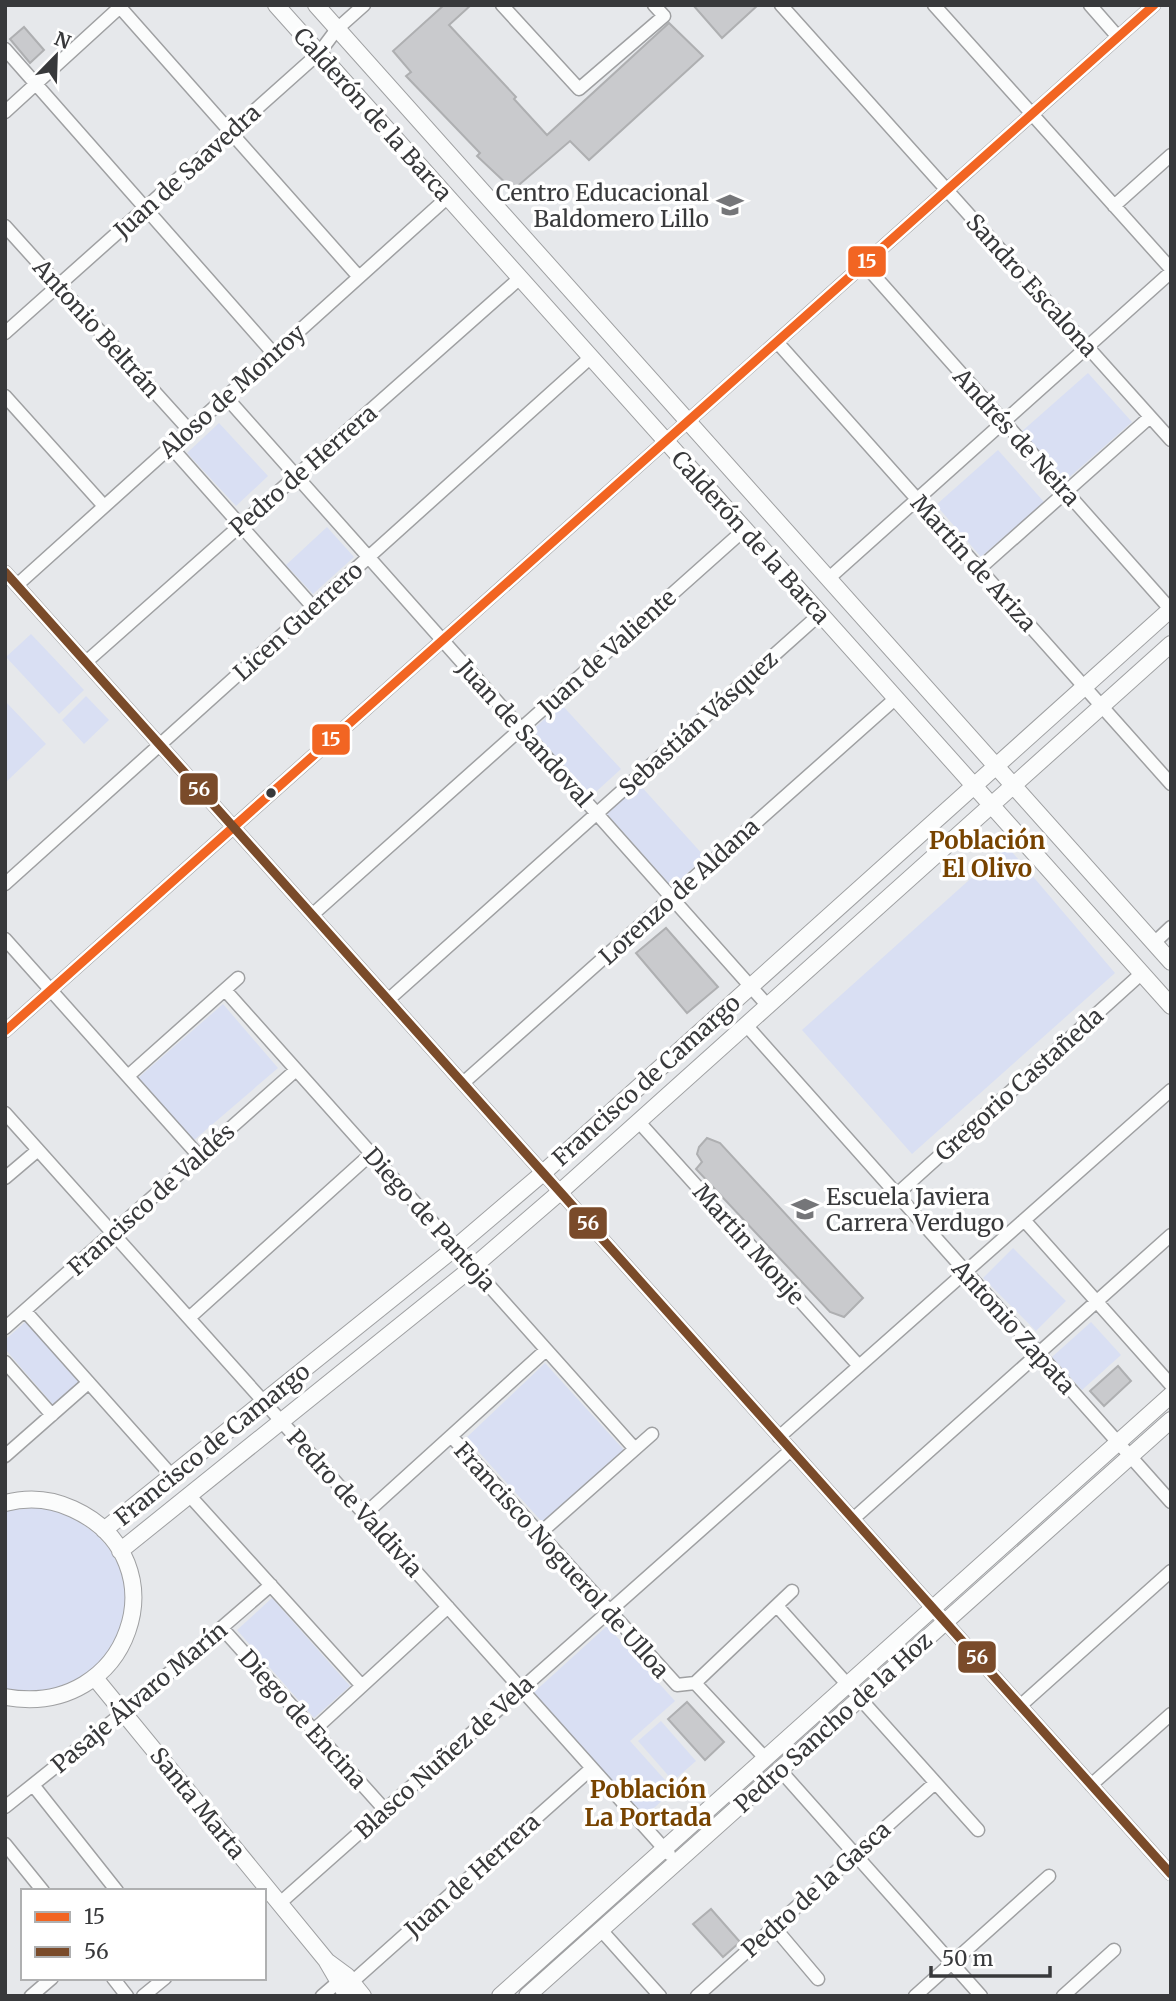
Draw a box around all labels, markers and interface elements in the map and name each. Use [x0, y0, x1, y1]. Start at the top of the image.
north arrow [21, 21, 91, 91]
street label: Calderón de la Barca [288, 21, 458, 207]
text: N [51, 26, 74, 54]
street label: Juan de Saavedra [107, 98, 266, 245]
place label: Centro Educacional Baldomero Lillo [496, 178, 709, 233]
school or university icon: Centro Educacional Baldomero Lillo [715, 190, 745, 220]
street label: Sandro Escalona [960, 207, 1104, 363]
line badge: 15 [847, 245, 887, 278]
text: 15 [857, 249, 877, 273]
street label: Antonio Beltrán [27, 252, 167, 403]
street label: Aloso de Monroy [152, 318, 311, 465]
street label: Andrés de Neira [947, 361, 1086, 512]
street label: Pedro de Herrera [223, 398, 383, 542]
street label: Calderón de la Barca [666, 444, 836, 630]
street label: Martín de Ariza [905, 489, 1043, 637]
street label: Licen Guerrero [227, 555, 369, 687]
street label: Juan de Valiente [531, 583, 682, 722]
street label: Sebastián Vásquez [613, 644, 783, 802]
street label: Juan de Sandoval [451, 653, 599, 813]
line badge: 15 [311, 723, 351, 756]
text: 15 [321, 727, 341, 751]
line badge: 56 [179, 772, 219, 806]
text: 56 [188, 777, 210, 801]
unlabelled marker [264, 786, 278, 800]
street label: Lorenzo de Aldana [593, 812, 765, 970]
district label: Población El Olivo [929, 825, 1045, 884]
street label: Francisco de Camargo [546, 988, 746, 1172]
street label: Gregorio Castañeda [929, 1001, 1109, 1167]
street label: Francisco de Valdés [62, 1117, 240, 1281]
street label: Diego de Pantoja [358, 1141, 502, 1297]
street label: Martin Monje [687, 1178, 811, 1310]
place label: Escuela Javiera Carrera Verdugo [826, 1182, 1004, 1237]
school or university icon: Escuela Javiera Carrera Verdugo [790, 1194, 820, 1224]
line badge: 56 [568, 1206, 608, 1240]
text: 56 [577, 1211, 599, 1235]
street label: Antonio Zapata [946, 1253, 1082, 1400]
street label: Francisco de Camargo [109, 1356, 315, 1532]
street label: Pedro de Valdivia [281, 1423, 429, 1583]
street label: Francisco Noguerol de Ulloa [448, 1436, 676, 1684]
street label: Pasaje Álvaro Marín [45, 1615, 233, 1779]
street label: Pedro Sancho de la Hoz [728, 1625, 938, 1819]
line badge: 56 [957, 1640, 997, 1674]
street label: Diego de Encina [233, 1643, 373, 1795]
text: 56 [966, 1645, 988, 1669]
street label: Blasco Nuñez de Vela [349, 1669, 539, 1845]
street label: Santa Marta [144, 1741, 252, 1865]
district label: Población La Portada [584, 1774, 712, 1833]
street label: Juan de Herrera [398, 1807, 545, 1944]
street label: Pedro de la Gasca [736, 1815, 896, 1963]
legend [21, 1889, 266, 1980]
text: 15 [84, 1903, 105, 1930]
scale bar [931, 1934, 1050, 1978]
text: 56 [84, 1938, 109, 1965]
text: 50 m [942, 1945, 993, 1972]

